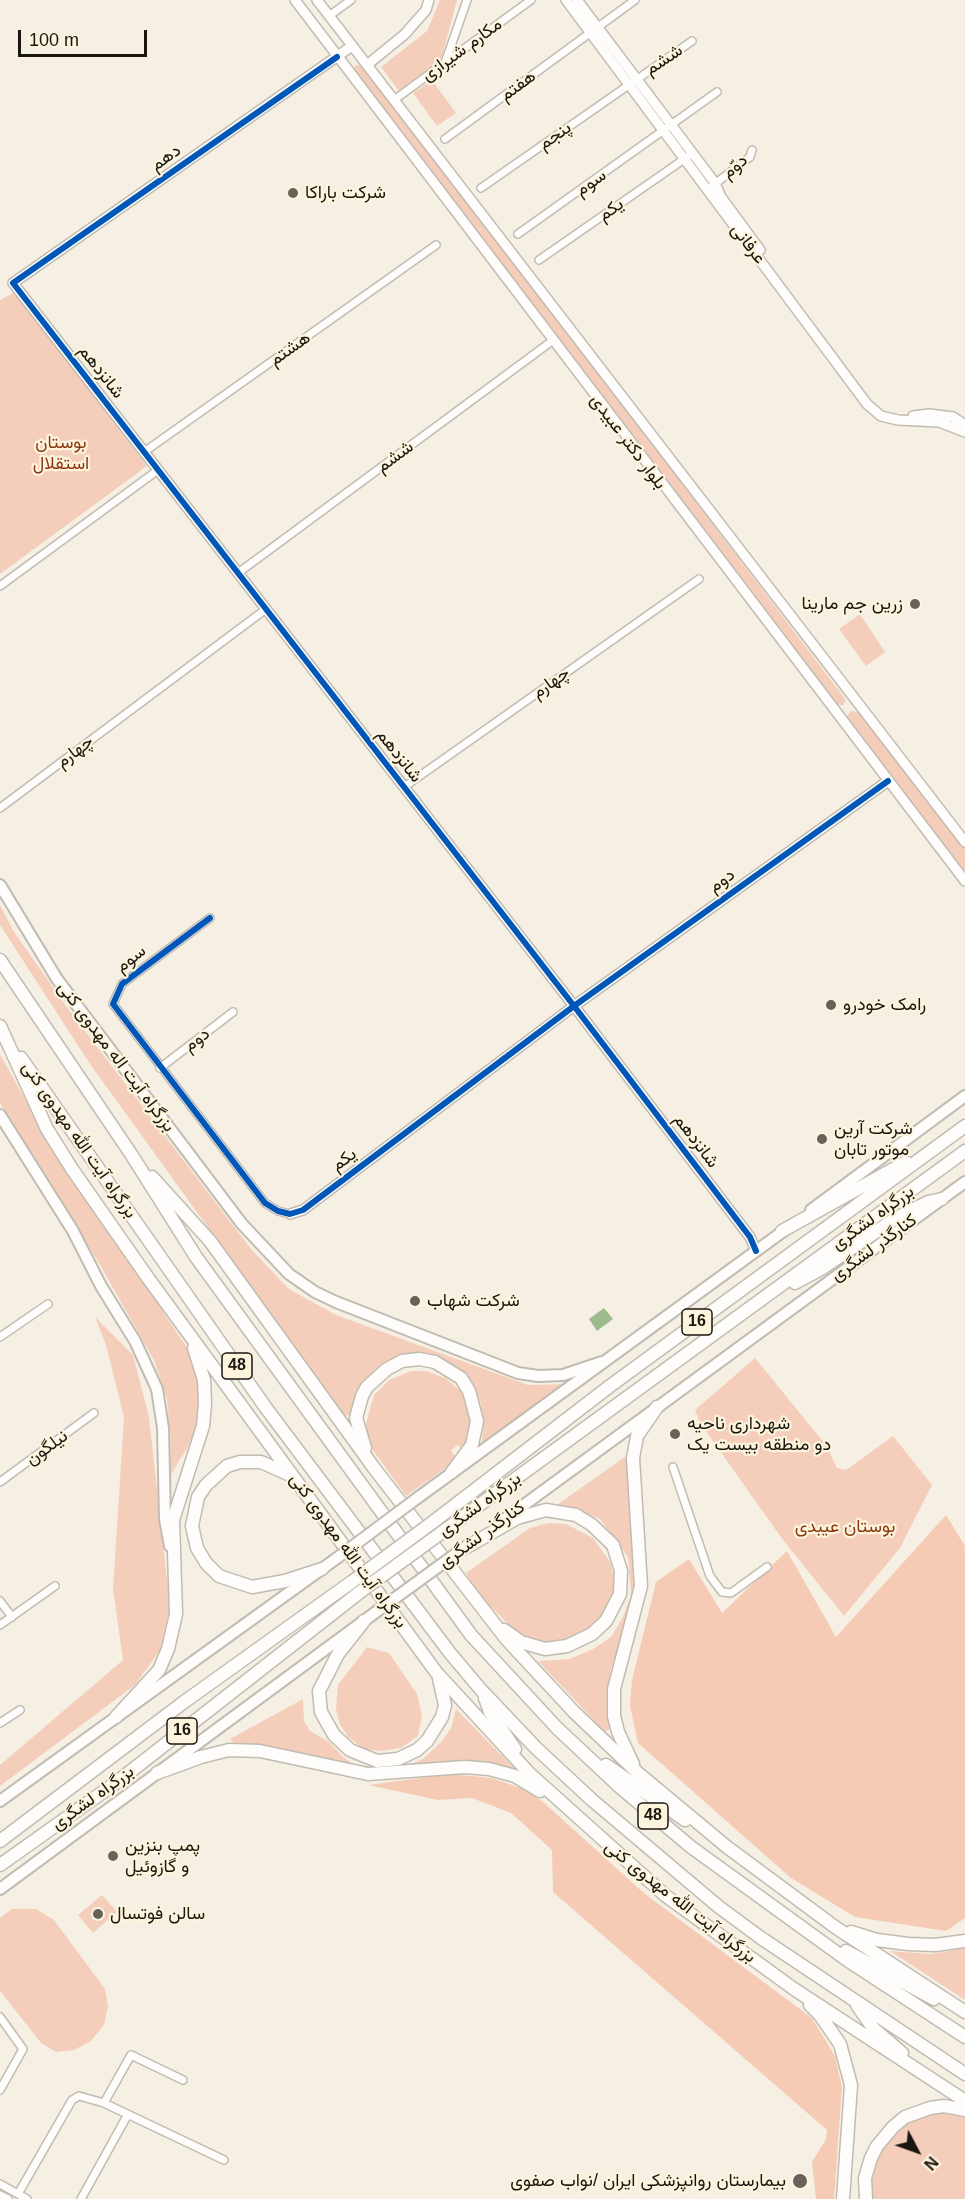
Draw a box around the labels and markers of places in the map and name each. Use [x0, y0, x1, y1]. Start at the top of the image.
place label: شرکت باراکا [305, 182, 386, 204]
marker: شرکت باراکا [286, 186, 300, 200]
place label: زرین جم مارینا [801, 593, 903, 615]
marker: زرین جم مارینا [908, 597, 922, 611]
place label: رامک خودرو [843, 994, 926, 1016]
marker: رامک خودرو [824, 998, 838, 1012]
place label: شرکت آرین موتور تابان [834, 1118, 913, 1160]
marker: شرکت آرین موتور تابان [815, 1132, 829, 1146]
place label: شرکت شهاب [427, 1290, 520, 1312]
marker: شرکت شهاب [408, 1294, 422, 1308]
place label: شهرداری ناحیه دو منطقه بیست یک [687, 1413, 831, 1456]
marker: شهرداری ناحیه دو منطقه بیست یک [668, 1427, 682, 1441]
place label: پمپ بنزین و گازوئیل [125, 1835, 200, 1878]
marker: پمپ بنزین و گازوئیل [106, 1849, 120, 1863]
place label: سالن فوتسال [110, 1903, 205, 1925]
marker: سالن فوتسال [91, 1907, 105, 1921]
place label: بیمارستان روانپزشکی ایران /نواب صفوی [510, 2170, 786, 2192]
marker: بیمارستان روانپزشکی ایران /نواب صفوی [791, 2172, 809, 2190]

